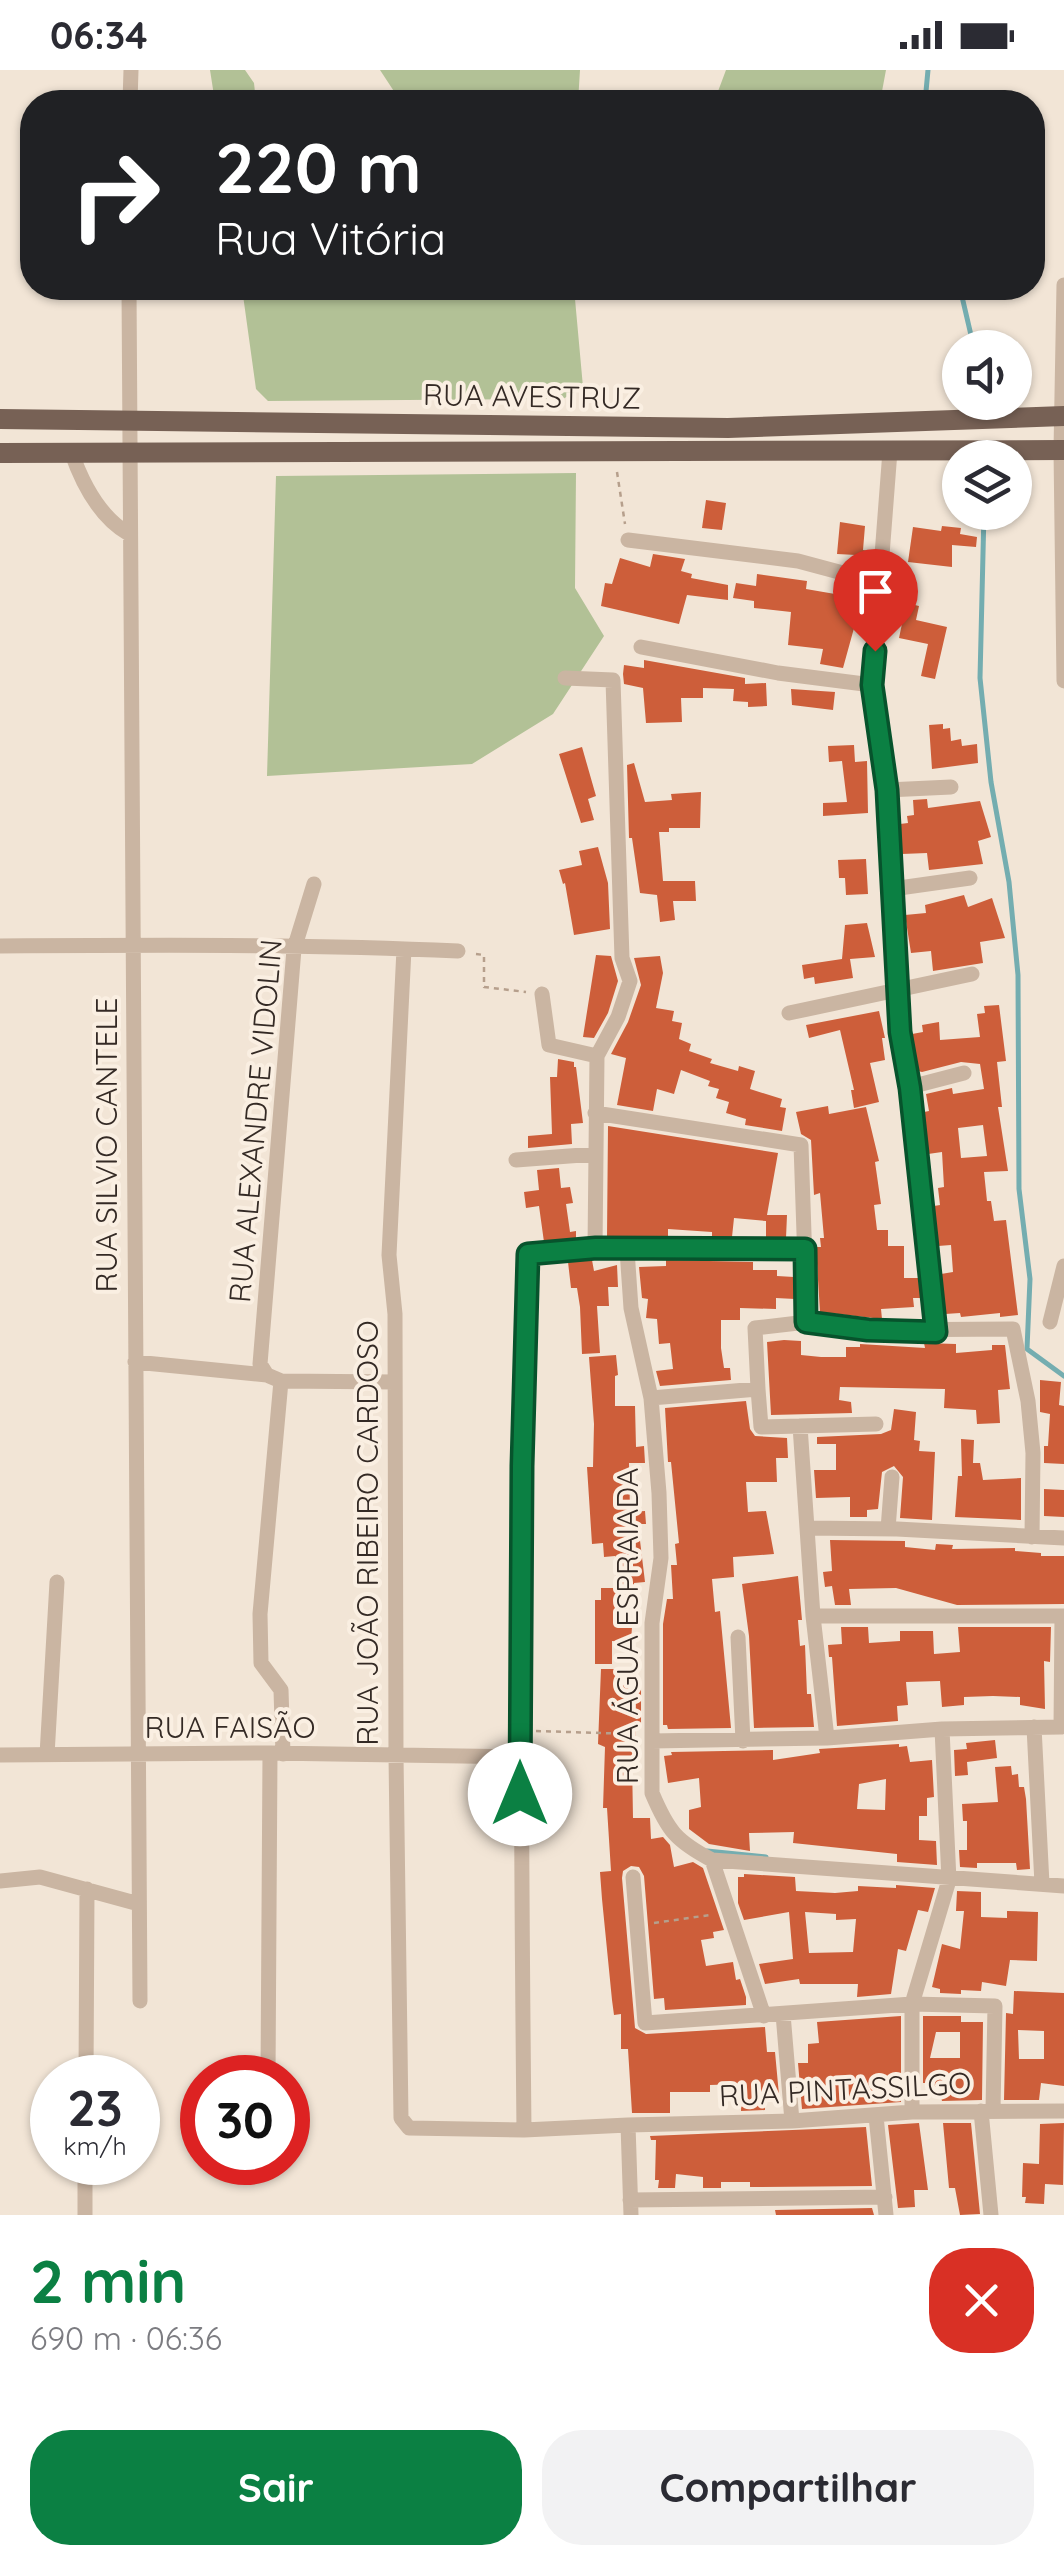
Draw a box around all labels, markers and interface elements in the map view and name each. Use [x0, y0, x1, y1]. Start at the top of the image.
text: 06:34 [50, 11, 147, 59]
text: 220 m [215, 123, 422, 211]
icon: right [50, 130, 180, 260]
text: Rua Vitória [215, 210, 446, 266]
map controls [942, 330, 1032, 530]
button: sound [942, 330, 1032, 420]
street label: RUA AVESTRUZ [423, 375, 641, 417]
button: layers [942, 440, 1032, 530]
pin [833, 549, 918, 652]
icon: arrive [848, 564, 903, 619]
street label: RUA ALEXANDRE VIDOLIN [220, 938, 290, 1304]
street label: RUA SILVIO CANTELE [87, 997, 125, 1293]
street label: RUA JOÃO RIBEIRO CARDOSO [348, 1320, 386, 1746]
street label: RUA ÁGUA ESPRAIADA [608, 1468, 646, 1784]
street label: RUA FAISÃO [145, 1708, 315, 1746]
position arrow [468, 1742, 572, 1846]
speed limit sign: 30 [180, 2055, 310, 2185]
street label: RUA PINTASSILGO [718, 2063, 972, 2115]
text: 23 [67, 2076, 123, 2139]
text: km/h [63, 2130, 127, 2161]
text: 2 min [30, 2243, 186, 2318]
button: close [929, 2248, 1034, 2353]
text: 690 m · 06:36 [30, 2318, 222, 2358]
button: Sair [30, 2430, 522, 2545]
button: Compartilhar [542, 2430, 1034, 2545]

